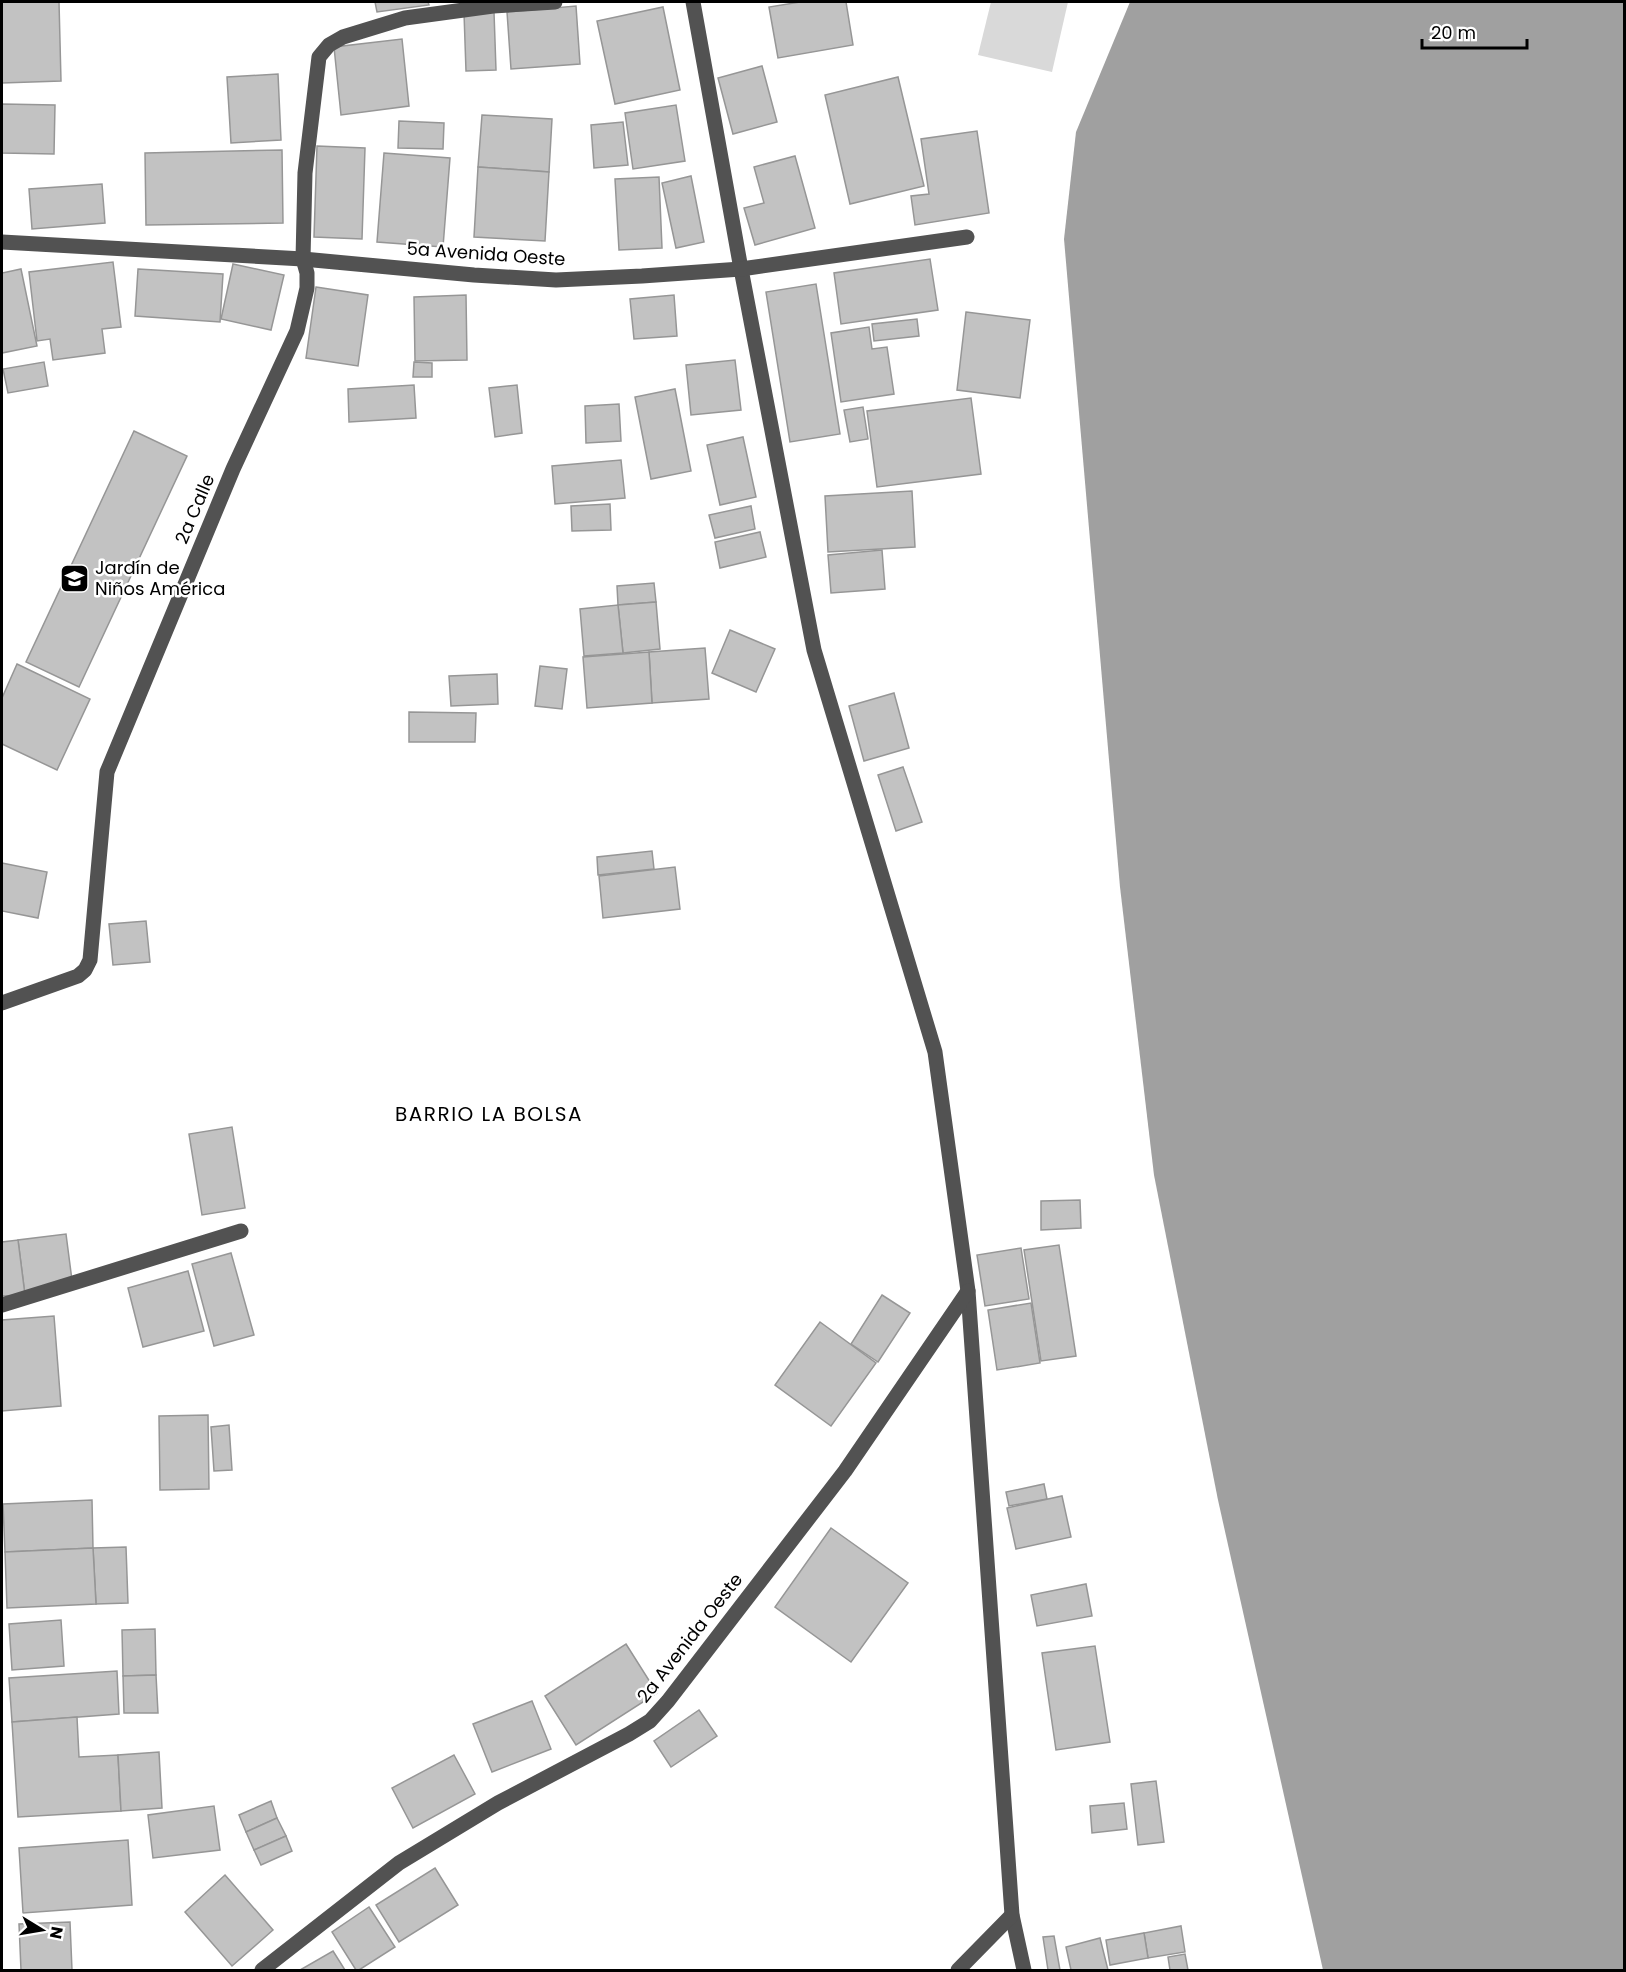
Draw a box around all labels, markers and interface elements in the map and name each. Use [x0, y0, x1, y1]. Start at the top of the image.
scale bar [1422, 12, 1527, 50]
text: 20 m [1431, 20, 1476, 45]
street label: 5a Avenida Oeste [406, 235, 566, 272]
street label: 2a Calle [169, 470, 220, 547]
place label: Jardín de Niños América [95, 555, 225, 601]
school or university icon: Jardín de Niños América [58, 562, 90, 594]
district label: BARRIO LA BOLSA [395, 1100, 583, 1128]
street label: 2a Avenida Oeste [631, 1568, 748, 1708]
north arrow [12, 1900, 72, 1960]
text: N [44, 1925, 69, 1941]

